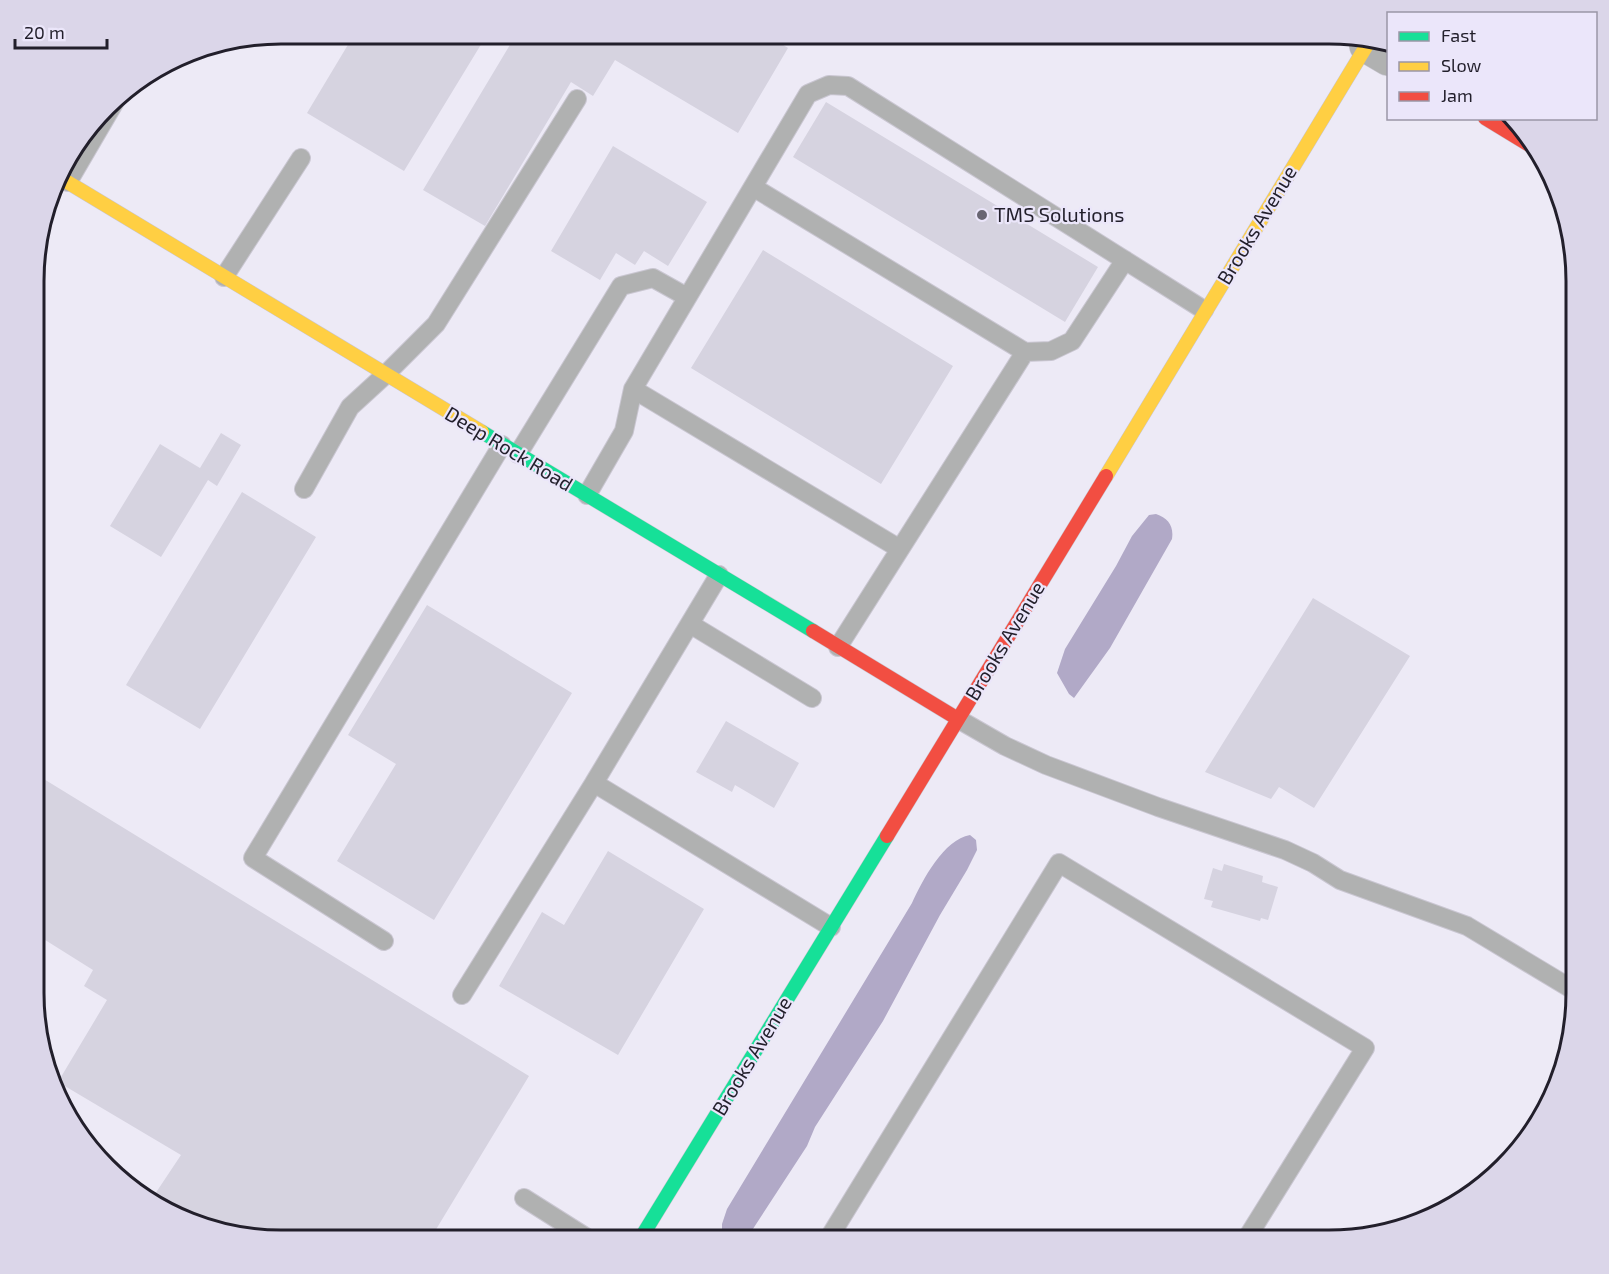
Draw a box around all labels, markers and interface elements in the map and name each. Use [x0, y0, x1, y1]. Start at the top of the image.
scale bar [15, 12, 106, 50]
legend [1387, 12, 1597, 120]
text: 20 m [24, 21, 65, 43]
text: Fast [1441, 24, 1476, 46]
text: Slow [1441, 54, 1482, 76]
text: Jam [1441, 84, 1473, 106]
street label: Brooks Avenue [1211, 161, 1301, 288]
place label: TMS Solutions [994, 202, 1124, 226]
marker: TMS Solutions [975, 208, 989, 222]
street label: Deep Rock Road [441, 401, 578, 496]
street label: Brooks Avenue [959, 577, 1049, 704]
street label: Brooks Avenue [706, 992, 796, 1119]

